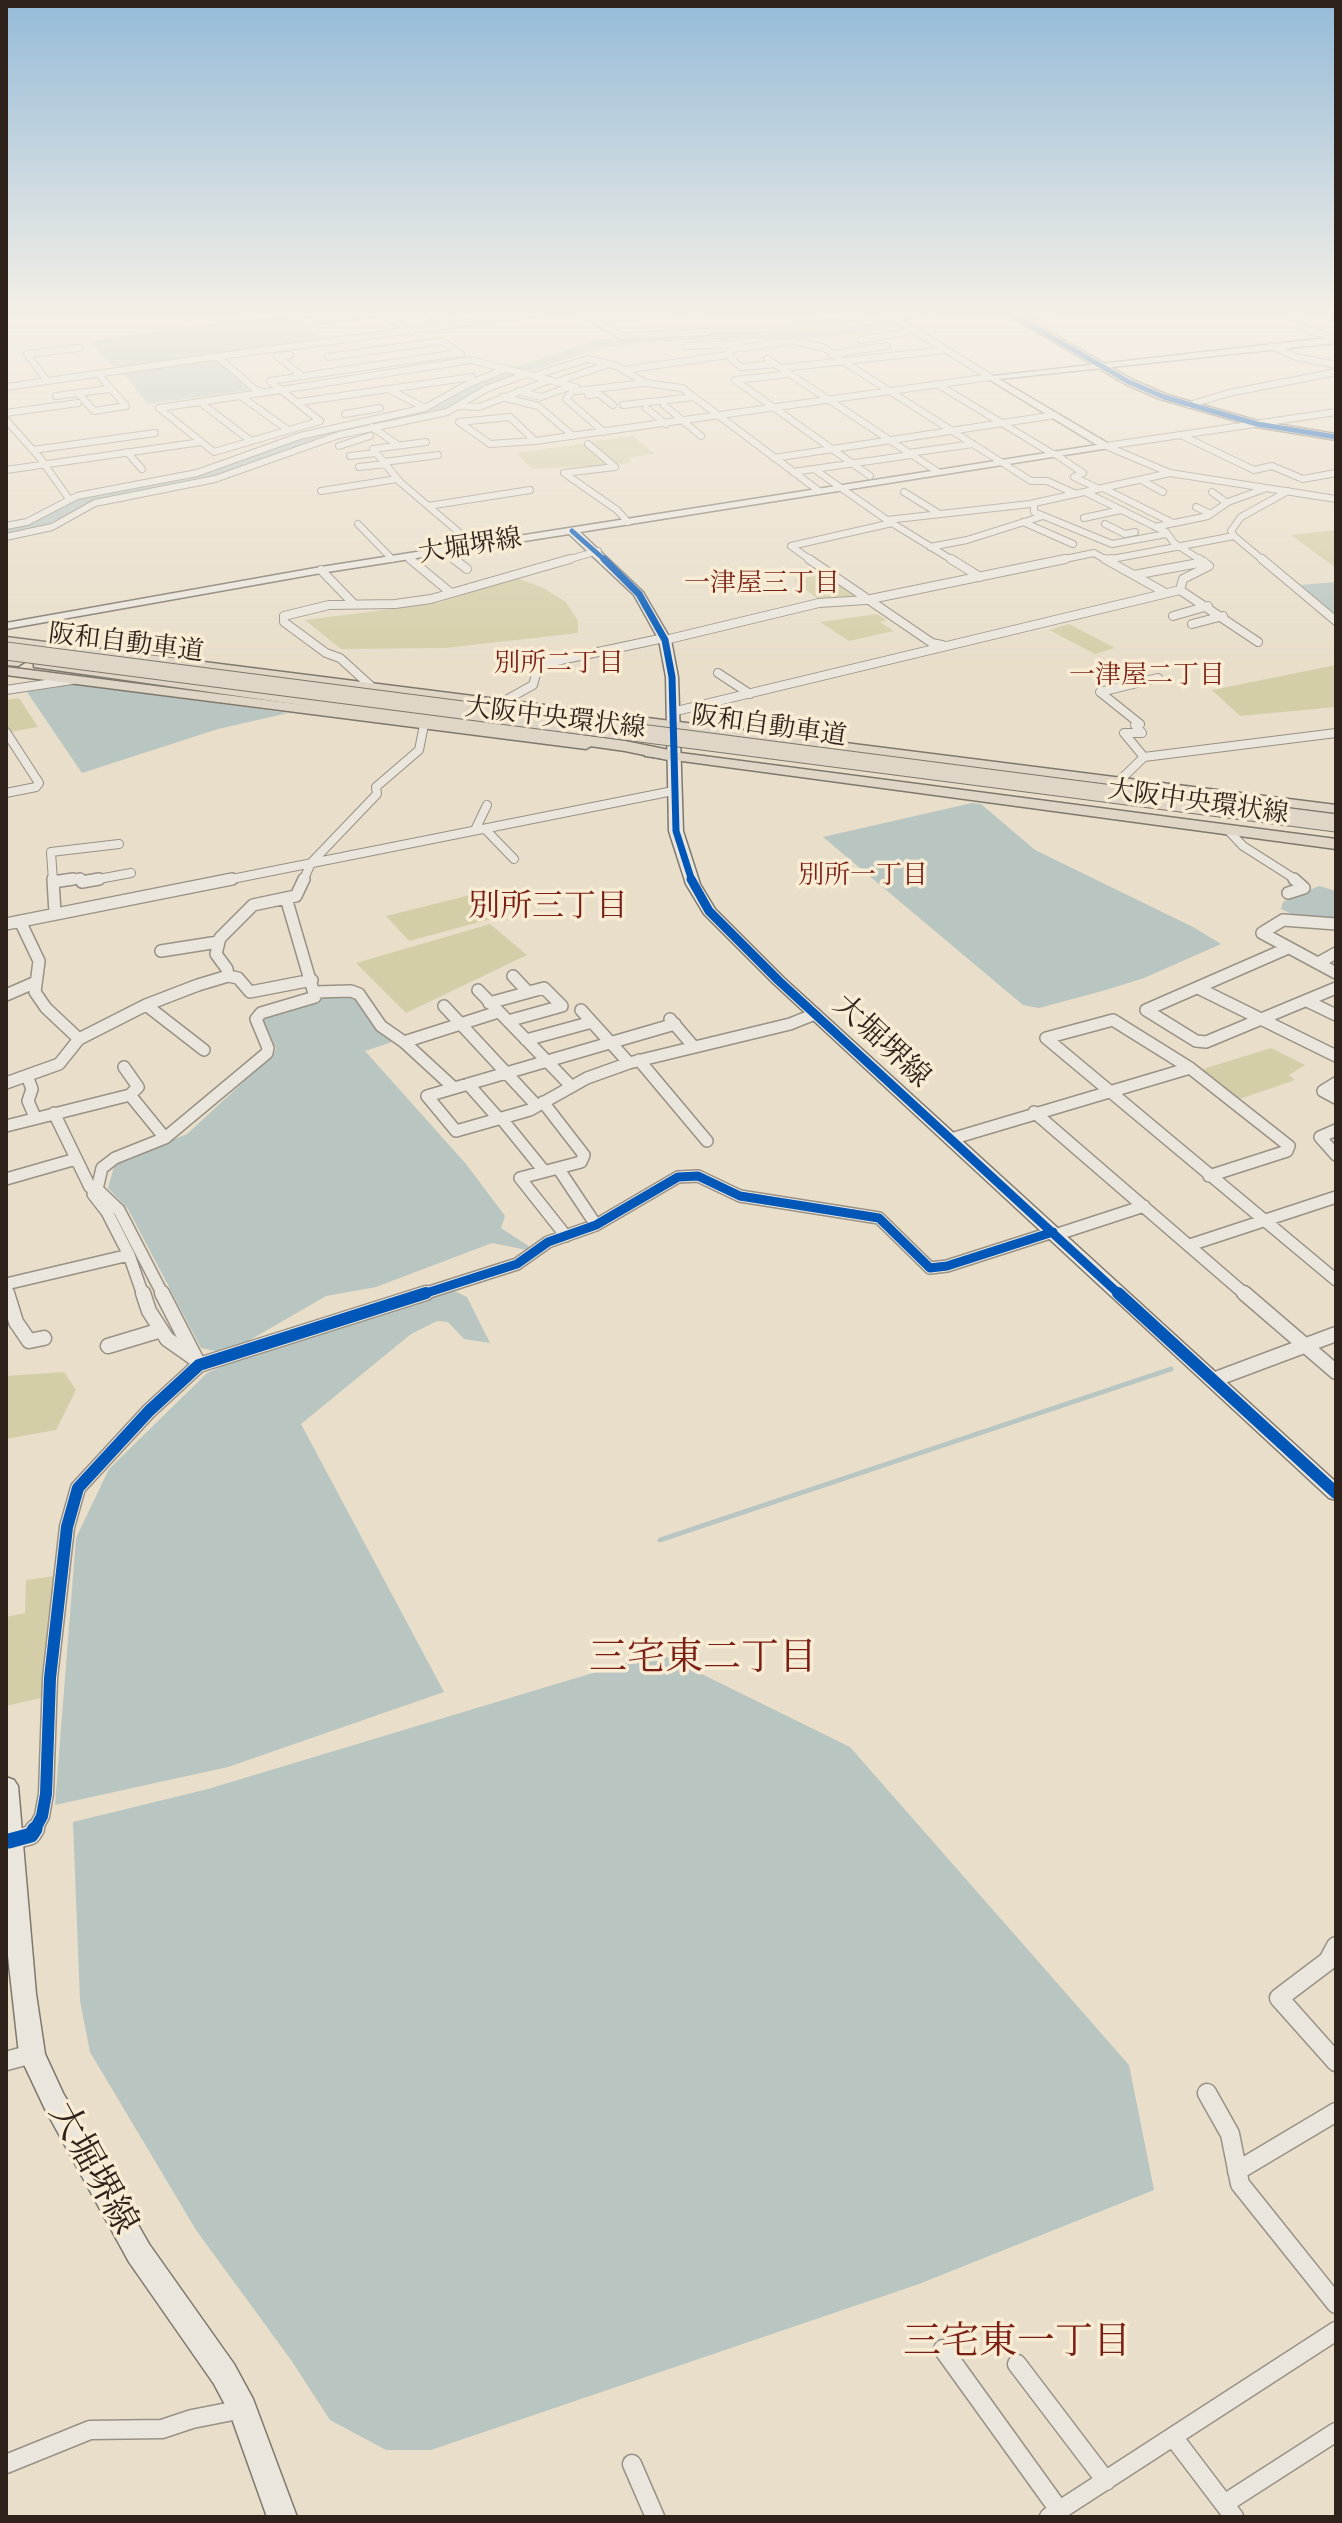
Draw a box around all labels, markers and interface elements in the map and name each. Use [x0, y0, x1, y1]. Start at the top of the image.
street label: 大堀堺線 [416, 523, 524, 571]
district label: 一津屋三丁目 [684, 568, 840, 600]
street label: 阪和自動車道 [47, 619, 205, 669]
district label: 別所二丁目 [494, 648, 624, 680]
district label: 一津屋二丁目 [1069, 660, 1225, 692]
street label: 大阪中央環状線 [463, 692, 647, 746]
street label: 阪和自動車道 [690, 701, 848, 753]
street label: 大阪中央環状線 [1106, 775, 1290, 831]
district label: 別所一丁目 [798, 860, 928, 892]
district label: 別所三丁目 [468, 889, 628, 927]
street label: 大堀堺線 [825, 988, 937, 1096]
district label: 三宅東二丁目 [589, 1636, 817, 1682]
street label: 大堀堺線 [38, 2096, 146, 2242]
district label: 三宅東一丁目 [903, 2320, 1131, 2366]

